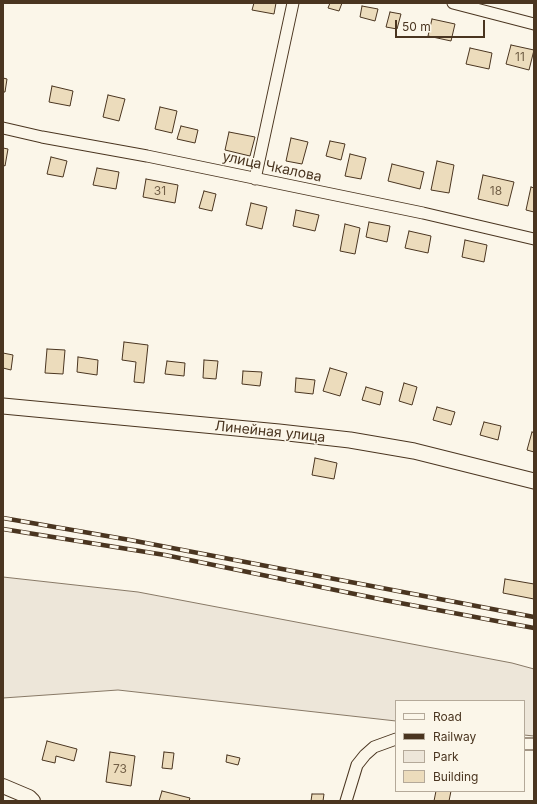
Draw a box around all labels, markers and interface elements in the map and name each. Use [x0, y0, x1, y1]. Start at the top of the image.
scale bar [397, 12, 487, 38]
text: 50 m [402, 19, 431, 34]
house number: 11 [515, 50, 525, 64]
street label: улица Чкалова [221, 148, 323, 186]
house number: 31 [154, 184, 166, 198]
house number: 18 [490, 184, 502, 198]
street label: Линейная улица [214, 418, 326, 446]
legend [395, 700, 525, 792]
text: Road [433, 709, 462, 724]
text: Railway [433, 729, 476, 744]
text: Park [433, 749, 459, 764]
house number: 73 [113, 762, 127, 776]
text: Building [433, 769, 478, 784]

